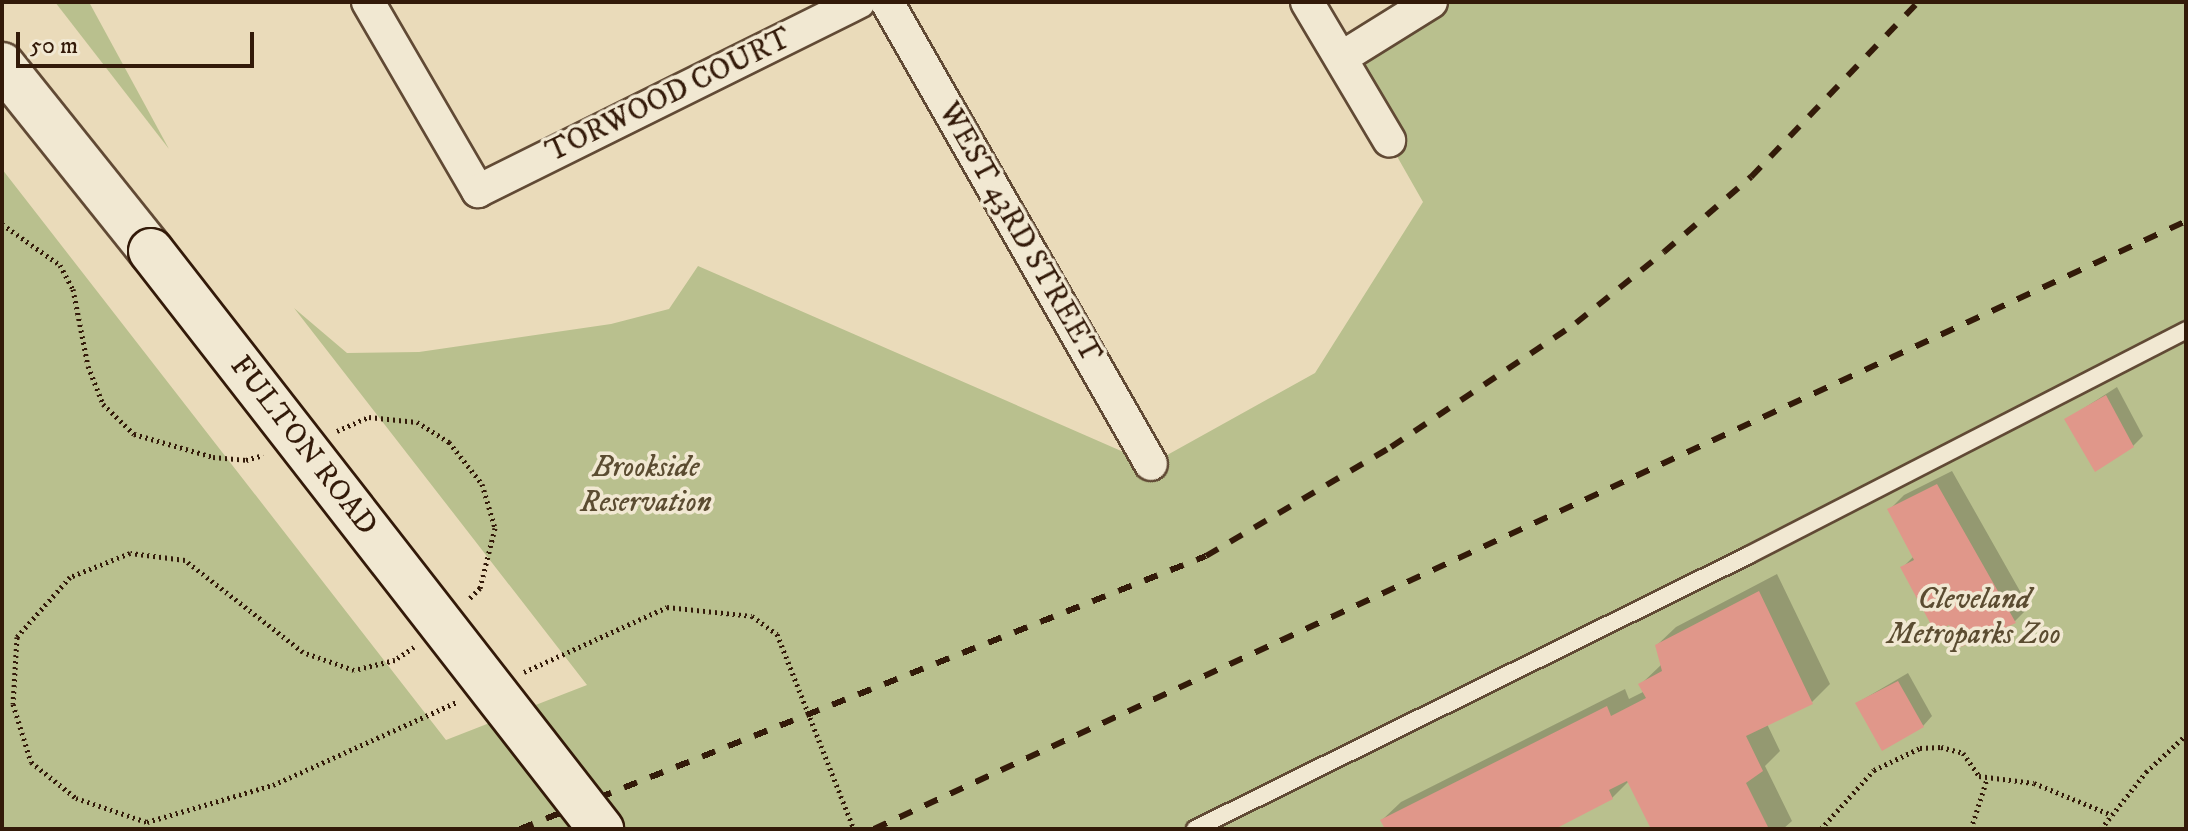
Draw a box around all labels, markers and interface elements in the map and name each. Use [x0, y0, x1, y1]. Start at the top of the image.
scale bar [20, 16, 258, 66]
street label: TORWOOD COURT [541, 21, 797, 171]
text: 50 m [30, 31, 78, 61]
street label: WEST 43RD STREET [930, 97, 1108, 369]
street label: FULTON ROAD [222, 349, 384, 543]
park label: Brookside Reservation [580, 450, 712, 520]
park label: Cleveland Metroparks Zoo [1887, 582, 2061, 652]

